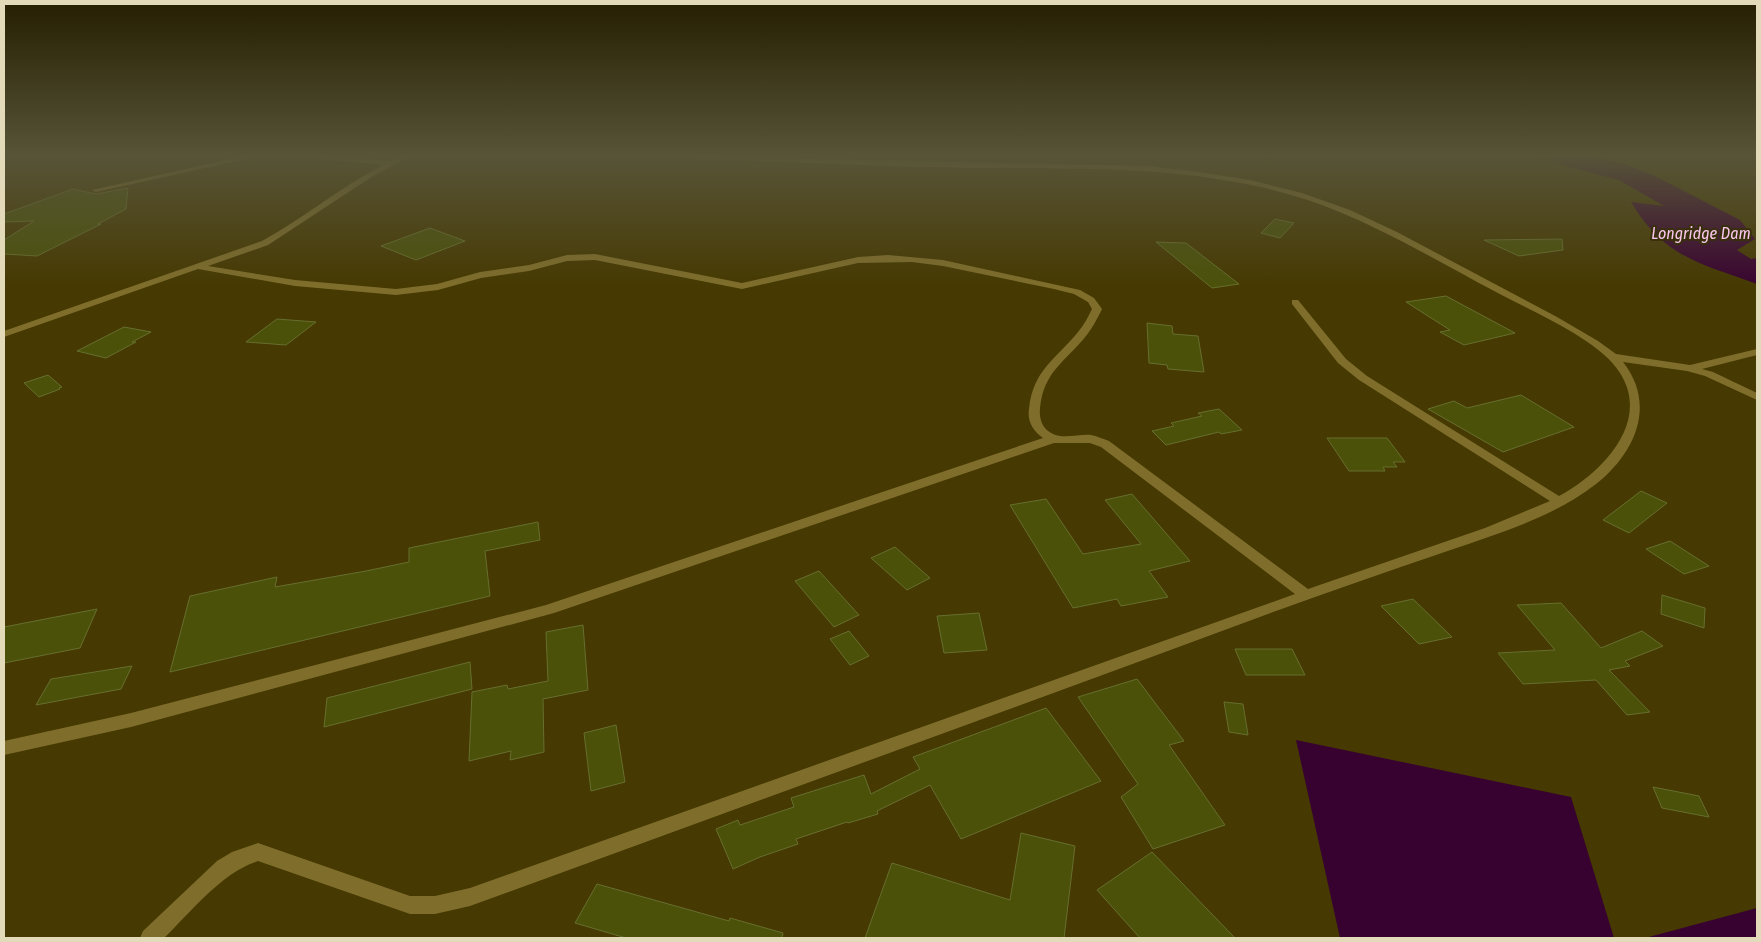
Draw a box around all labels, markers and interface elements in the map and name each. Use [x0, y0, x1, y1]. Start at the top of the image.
water label: Longridge Dam [1651, 224, 1751, 243]

